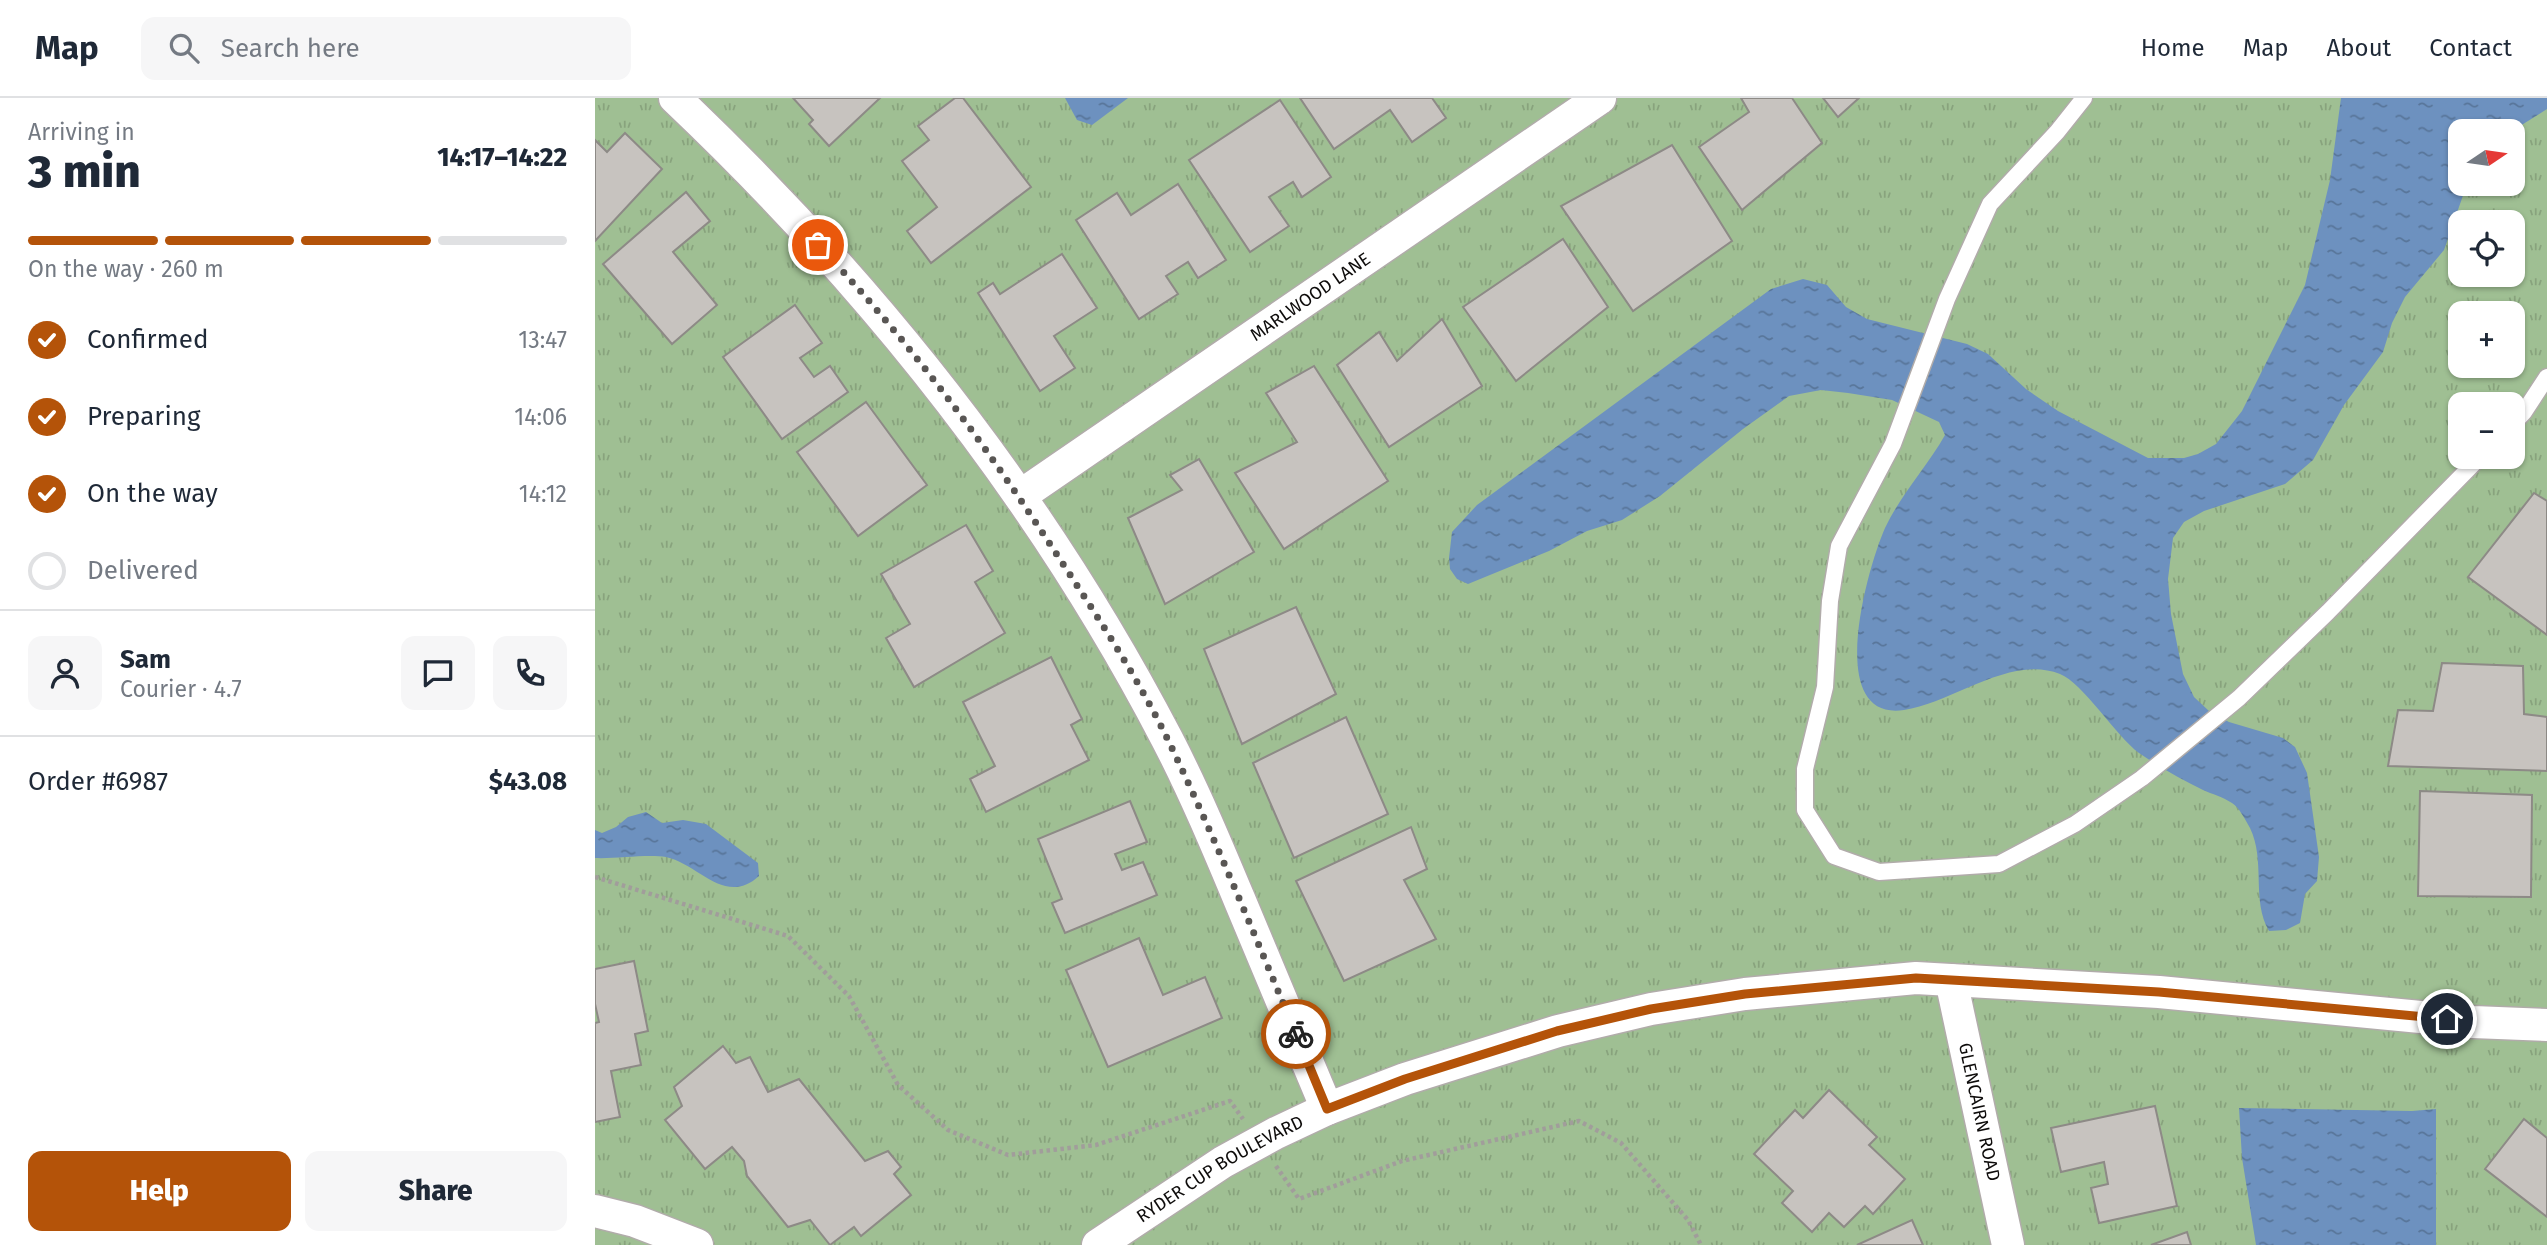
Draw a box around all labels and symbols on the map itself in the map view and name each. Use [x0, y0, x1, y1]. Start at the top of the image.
north arrow [2448, 119, 2525, 196]
pin [788, 215, 848, 275]
street label: MARLWOOD LANE [1246, 248, 1375, 346]
pin [2417, 989, 2477, 1049]
courier [1261, 999, 1331, 1069]
street label: GLENCAIRN ROAD [1954, 1041, 2005, 1183]
street label: RYDER CUP BOULEVARD [1132, 1111, 1307, 1227]

